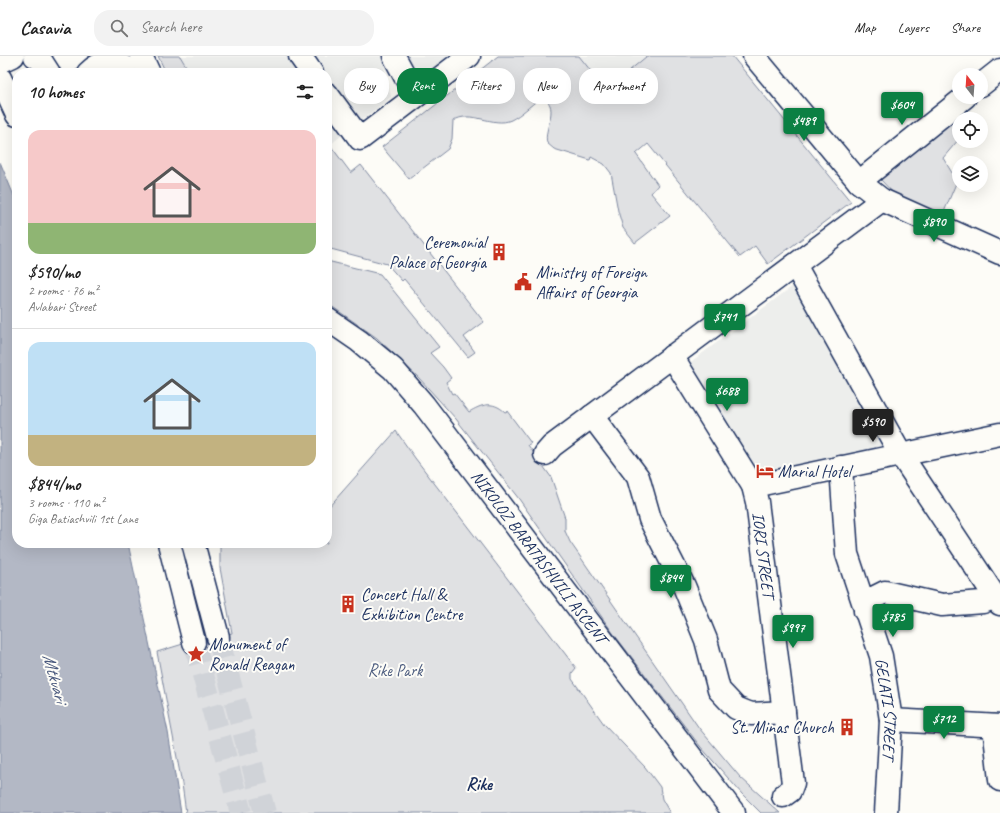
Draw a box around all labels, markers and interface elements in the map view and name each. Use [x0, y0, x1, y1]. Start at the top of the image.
search box [94, 10, 374, 46]
text: Casavia [20, 16, 70, 40]
icon: search [108, 17, 130, 39]
text: Search here [140, 18, 202, 37]
text: Map [854, 19, 876, 36]
text: Layers [898, 19, 929, 36]
text: Share [951, 19, 980, 36]
chip: Buy [344, 68, 389, 104]
chip: Rent [397, 68, 448, 104]
chip: Filters [456, 68, 515, 104]
chip: New [523, 68, 571, 104]
chip: Apartment [579, 68, 658, 104]
north arrow [952, 68, 988, 104]
map controls [952, 68, 988, 192]
icon: filters [294, 81, 316, 103]
text: 10 homes [28, 82, 84, 103]
pin: $604 [878, 92, 926, 126]
text: $604 [890, 97, 914, 113]
pin: $489 [780, 108, 828, 142]
button: locate [952, 112, 988, 148]
text: $489 [792, 113, 816, 129]
icon: home [136, 156, 208, 228]
button: layers [952, 156, 988, 192]
pin: $890 [910, 209, 958, 243]
text: $890 [922, 214, 946, 230]
place label: Ceremonial Palace of Georgia [389, 232, 489, 273]
building icon: Ceremonial Palace of Georgia [489, 242, 509, 262]
text: $590/mo [28, 262, 80, 283]
place label: Ministry of Foreign Affairs of Georgia [536, 262, 648, 303]
public building icon: Ministry of Foreign Affairs of Georgia [513, 272, 533, 292]
text: 2 rooms · 76 m² [28, 283, 98, 299]
text: Avlabari Street [28, 299, 96, 315]
pin: $741 [701, 304, 749, 338]
text: $741 [713, 309, 737, 325]
icon: home [136, 368, 208, 440]
pin: $688 [703, 378, 751, 412]
text: $688 [715, 383, 739, 399]
pin: $590 [849, 409, 897, 443]
text: $590 [861, 414, 885, 430]
hotel icon: Marial Hotel [755, 461, 775, 481]
place label: Marial Hotel [778, 461, 854, 482]
street label: NIKOLOZ BARATASHVILI ASCENT [467, 466, 614, 651]
text: $844/mo [28, 474, 80, 495]
text: 3 rooms · 110 m² [28, 495, 104, 511]
text: Giga Batiashvili 1st Lane [28, 511, 138, 527]
street label: IORI STREET [748, 511, 780, 603]
pin: $844 [647, 565, 695, 599]
text: $844 [659, 570, 683, 586]
place label: Concert Hall & Exhibition Centre [361, 584, 464, 625]
building icon: Concert Hall & Exhibition Centre [338, 594, 358, 614]
pin: $785 [869, 604, 917, 638]
text: $785 [881, 609, 905, 625]
pin: $997 [769, 615, 817, 649]
text: $997 [781, 620, 805, 636]
place label: Monument of Ronald Reagan [209, 634, 295, 675]
place icon: Monument of Ronald Reagan [186, 644, 206, 664]
water label: Mtkvari [38, 651, 74, 709]
street label: GELATI STREET [871, 657, 902, 763]
park label: Rike Park [368, 660, 424, 681]
pin: $712 [920, 706, 968, 740]
text: $712 [932, 711, 956, 727]
place label: St. Minas Church [730, 717, 834, 738]
building icon: St. Minas Church [837, 717, 857, 737]
district label: Rike [466, 773, 494, 795]

